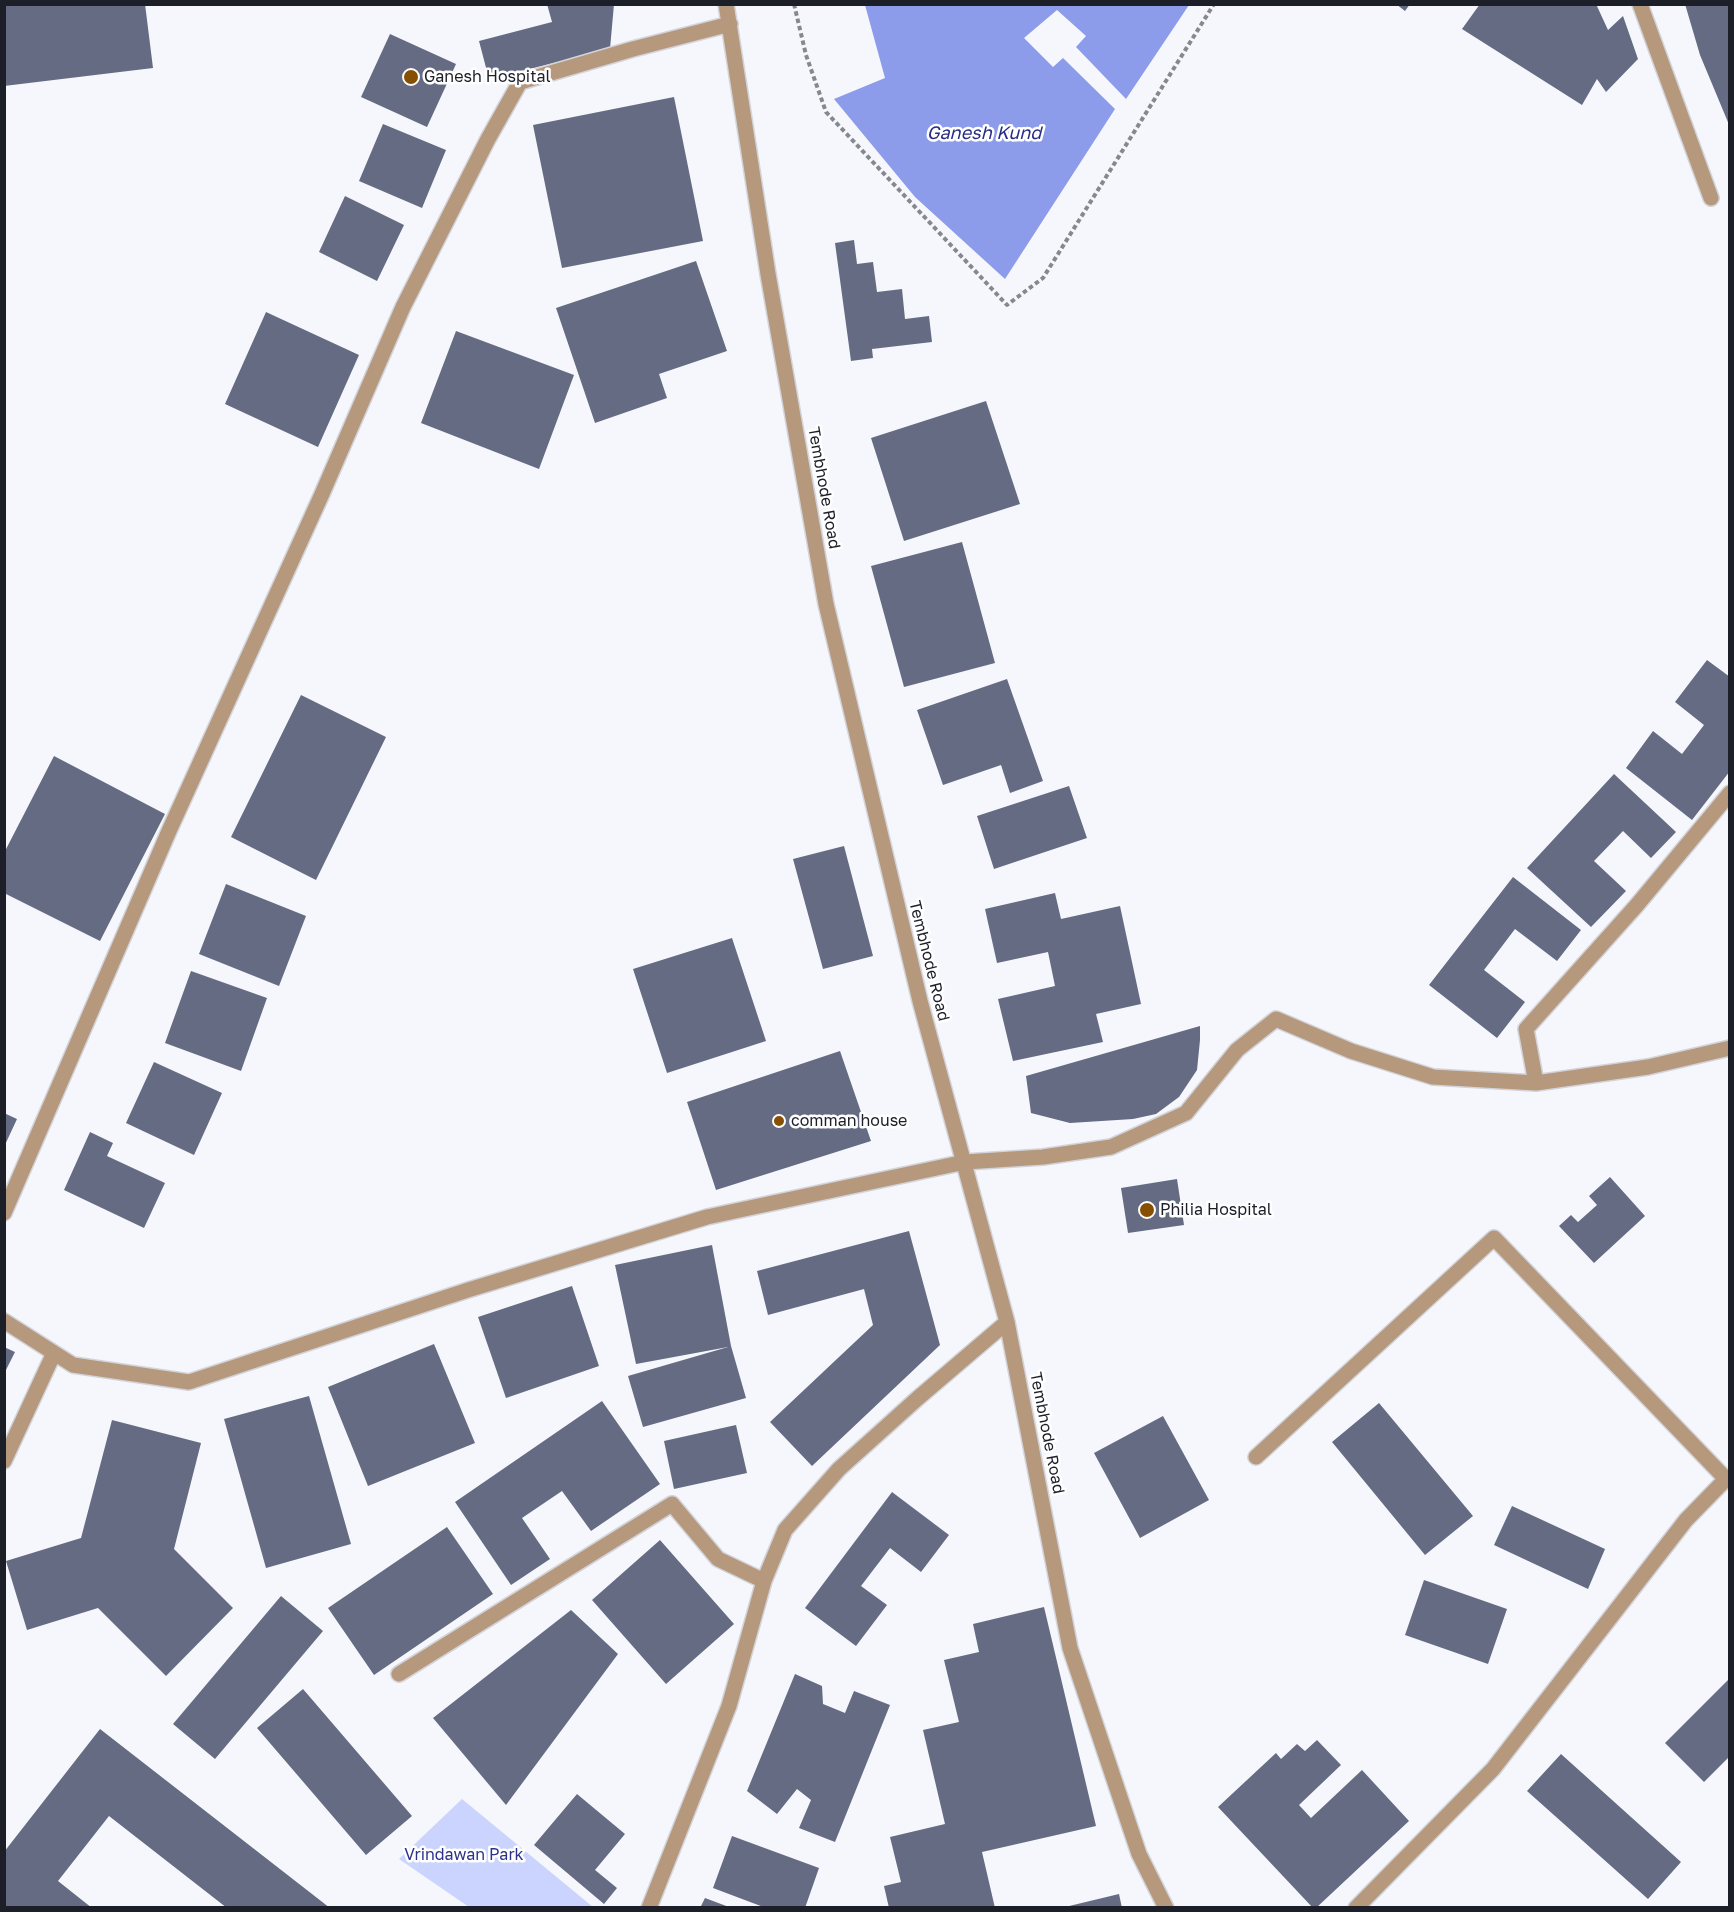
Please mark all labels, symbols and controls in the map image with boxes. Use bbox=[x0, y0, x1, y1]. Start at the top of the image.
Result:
place label: Ganesh Hospital bbox=[424, 67, 551, 87]
marker: Ganesh Hospital bbox=[402, 68, 420, 86]
water label: Ganesh Kund bbox=[927, 122, 1041, 144]
street label: Tembhode Road bbox=[804, 426, 844, 550]
street label: Tembhode Road bbox=[905, 899, 953, 1023]
place label: comman house bbox=[791, 1111, 907, 1131]
marker: comman house bbox=[772, 1114, 786, 1128]
place label: Philia Hospital bbox=[1160, 1200, 1272, 1220]
marker: Philia Hospital bbox=[1138, 1201, 1156, 1219]
street label: Tembhode Road bbox=[1026, 1371, 1068, 1495]
park label: Vrindawan Park bbox=[404, 1845, 524, 1865]

